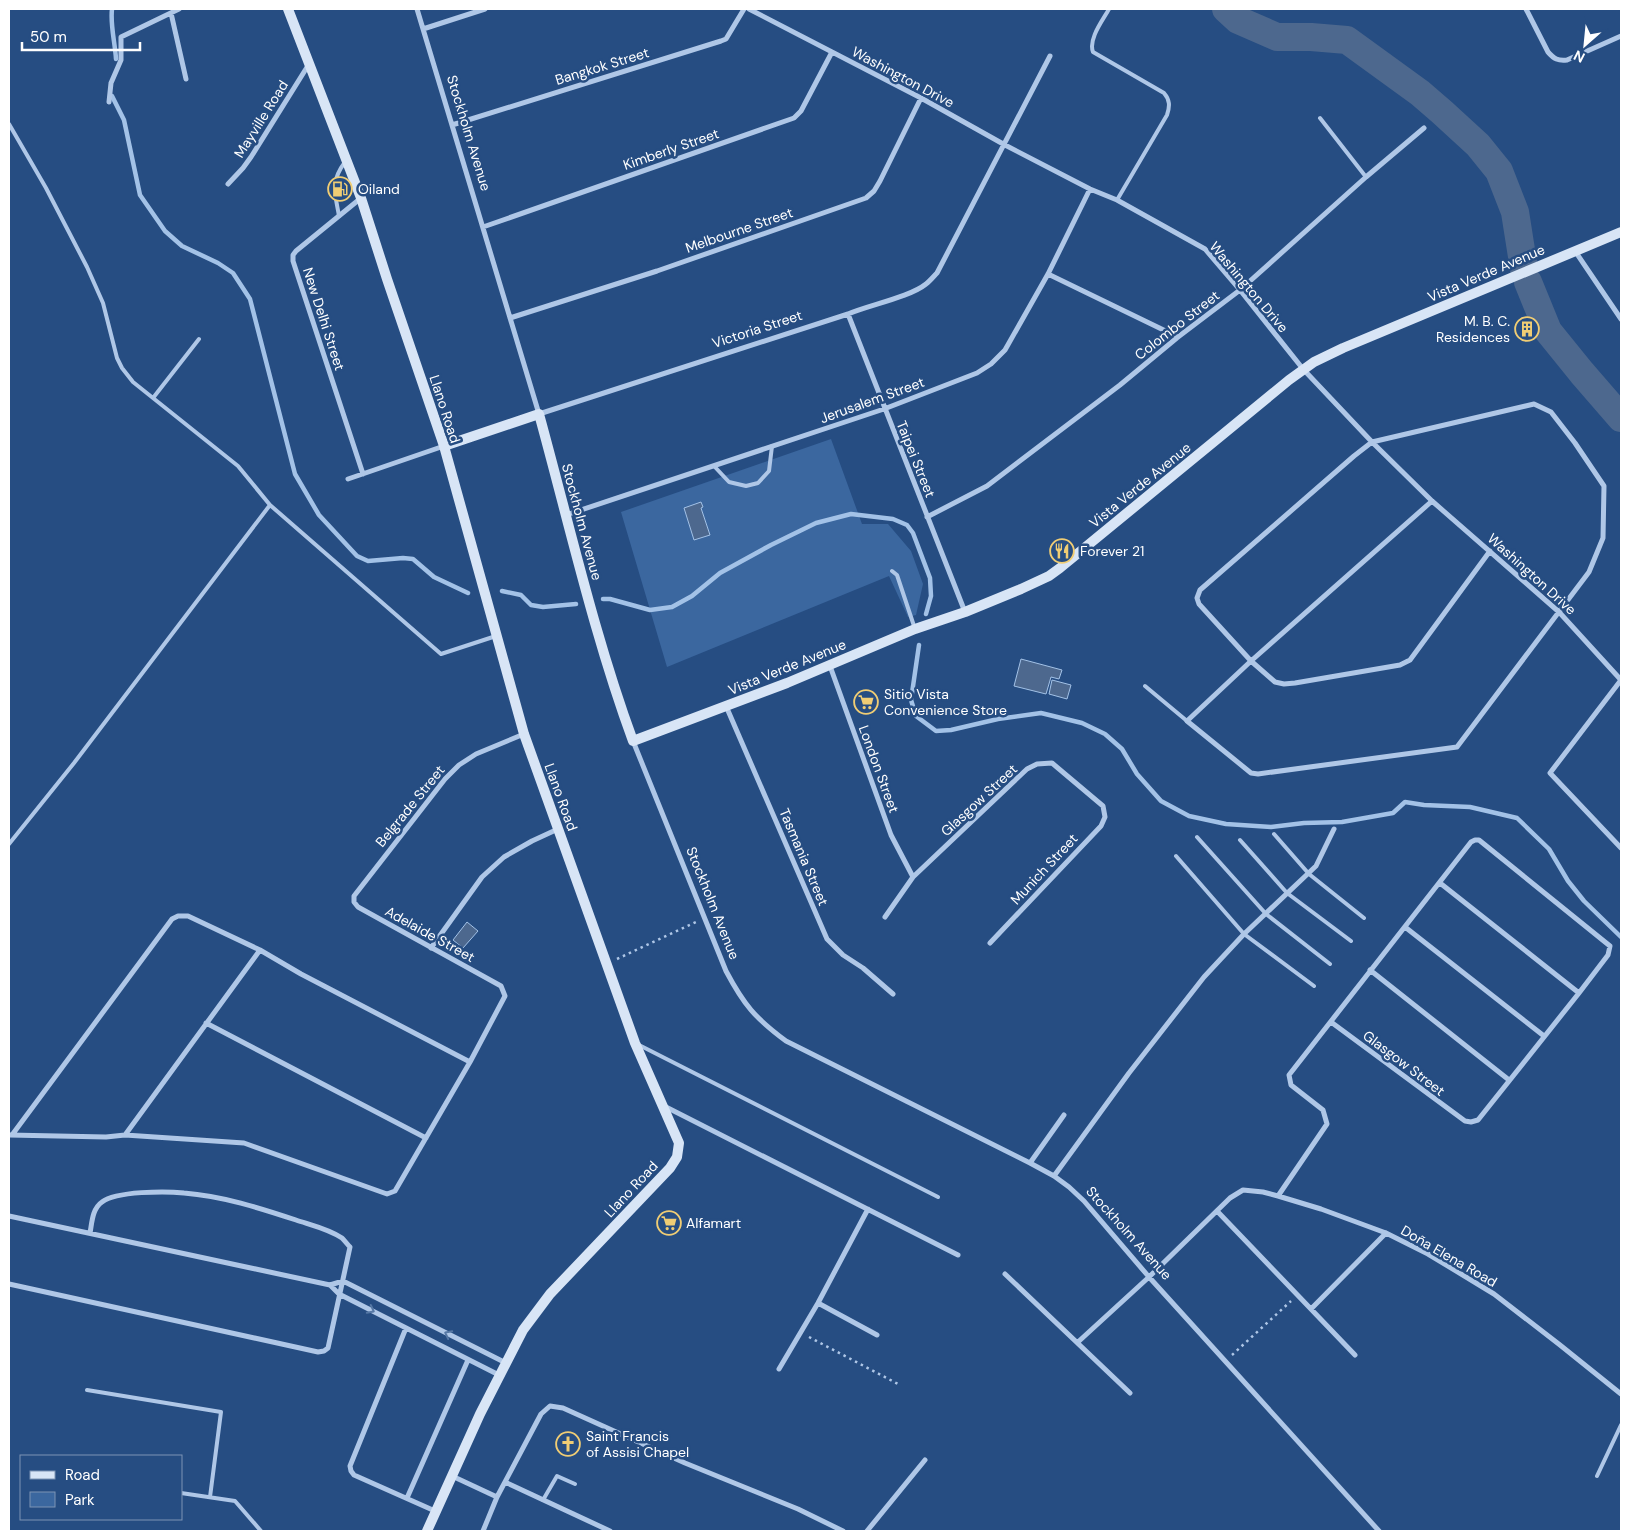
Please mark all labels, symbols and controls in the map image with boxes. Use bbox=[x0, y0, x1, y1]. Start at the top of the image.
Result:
scale bar bbox=[22, 20, 140, 52]
north arrow bbox=[1560, 20, 1610, 70]
text: 50 m bbox=[30, 27, 67, 47]
street label: Washington Drive bbox=[849, 42, 957, 112]
street label: Bangkok Street bbox=[553, 43, 651, 89]
text: N bbox=[1570, 46, 1588, 67]
street label: Stockholm Avenue bbox=[443, 73, 495, 193]
street label: Mayville Road bbox=[230, 77, 292, 161]
street label: Kimberly Street bbox=[621, 124, 721, 174]
fuel station icon: Oiland bbox=[327, 176, 353, 202]
place label: Oiland bbox=[358, 180, 400, 198]
street label: Melbourne Street bbox=[683, 203, 795, 257]
street label: Washington Drive bbox=[1206, 238, 1292, 336]
street label: Vista Verde Avenue bbox=[1425, 240, 1547, 306]
street label: New Delhi Street bbox=[299, 265, 349, 373]
street label: Colombo Street bbox=[1131, 286, 1223, 364]
street label: Victoria Street bbox=[710, 306, 804, 352]
place label: M. B. C. Residences bbox=[1436, 312, 1510, 346]
building icon: M. B. C. Residences bbox=[1514, 316, 1540, 342]
street label: Llano Road bbox=[426, 373, 464, 445]
street label: Jerusalem Street bbox=[817, 373, 927, 427]
street label: Taipei Street bbox=[892, 418, 940, 500]
street label: Vista Verde Avenue bbox=[1086, 438, 1195, 532]
street label: Stockholm Avenue bbox=[558, 462, 606, 582]
street label: Washington Drive bbox=[1484, 529, 1580, 619]
restaurant icon: Forever 21 bbox=[1049, 538, 1075, 564]
place label: Forever 21 bbox=[1080, 542, 1144, 560]
street label: Vista Verde Avenue bbox=[725, 635, 849, 699]
place label: Sitio Vista Convenience Store bbox=[884, 685, 1007, 719]
supermarket icon: Sitio Vista Convenience Store bbox=[853, 689, 879, 715]
street label: London Street bbox=[855, 723, 903, 815]
street label: Glasgow Street bbox=[937, 760, 1021, 840]
street label: Belgrade Street bbox=[371, 761, 449, 851]
street label: Llano Road bbox=[540, 761, 582, 833]
street label: Tasmania Street bbox=[775, 806, 833, 908]
street label: Munich Street bbox=[1007, 830, 1081, 908]
street label: Stockholm Avenue bbox=[682, 844, 744, 962]
street label: Adelaide Street bbox=[382, 902, 478, 966]
street label: Glasgow Street bbox=[1359, 1026, 1449, 1100]
street label: Llano Road bbox=[600, 1157, 662, 1221]
street label: Stockholm Avenue bbox=[1082, 1182, 1176, 1284]
supermarket icon: Alfamart bbox=[656, 1210, 682, 1236]
place label: Alfamart bbox=[686, 1214, 741, 1232]
street label: Doña Elena Road bbox=[1398, 1221, 1500, 1291]
one-way arrow bbox=[366, 1304, 375, 1314]
one-way arrow bbox=[444, 1330, 453, 1340]
place label: Saint Francis of Assisi Chapel bbox=[586, 1427, 689, 1461]
church icon: Saint Francis of Assisi Chapel bbox=[555, 1431, 581, 1457]
legend bbox=[20, 1455, 182, 1520]
text: Road bbox=[65, 1465, 100, 1485]
text: Park bbox=[65, 1490, 95, 1510]

